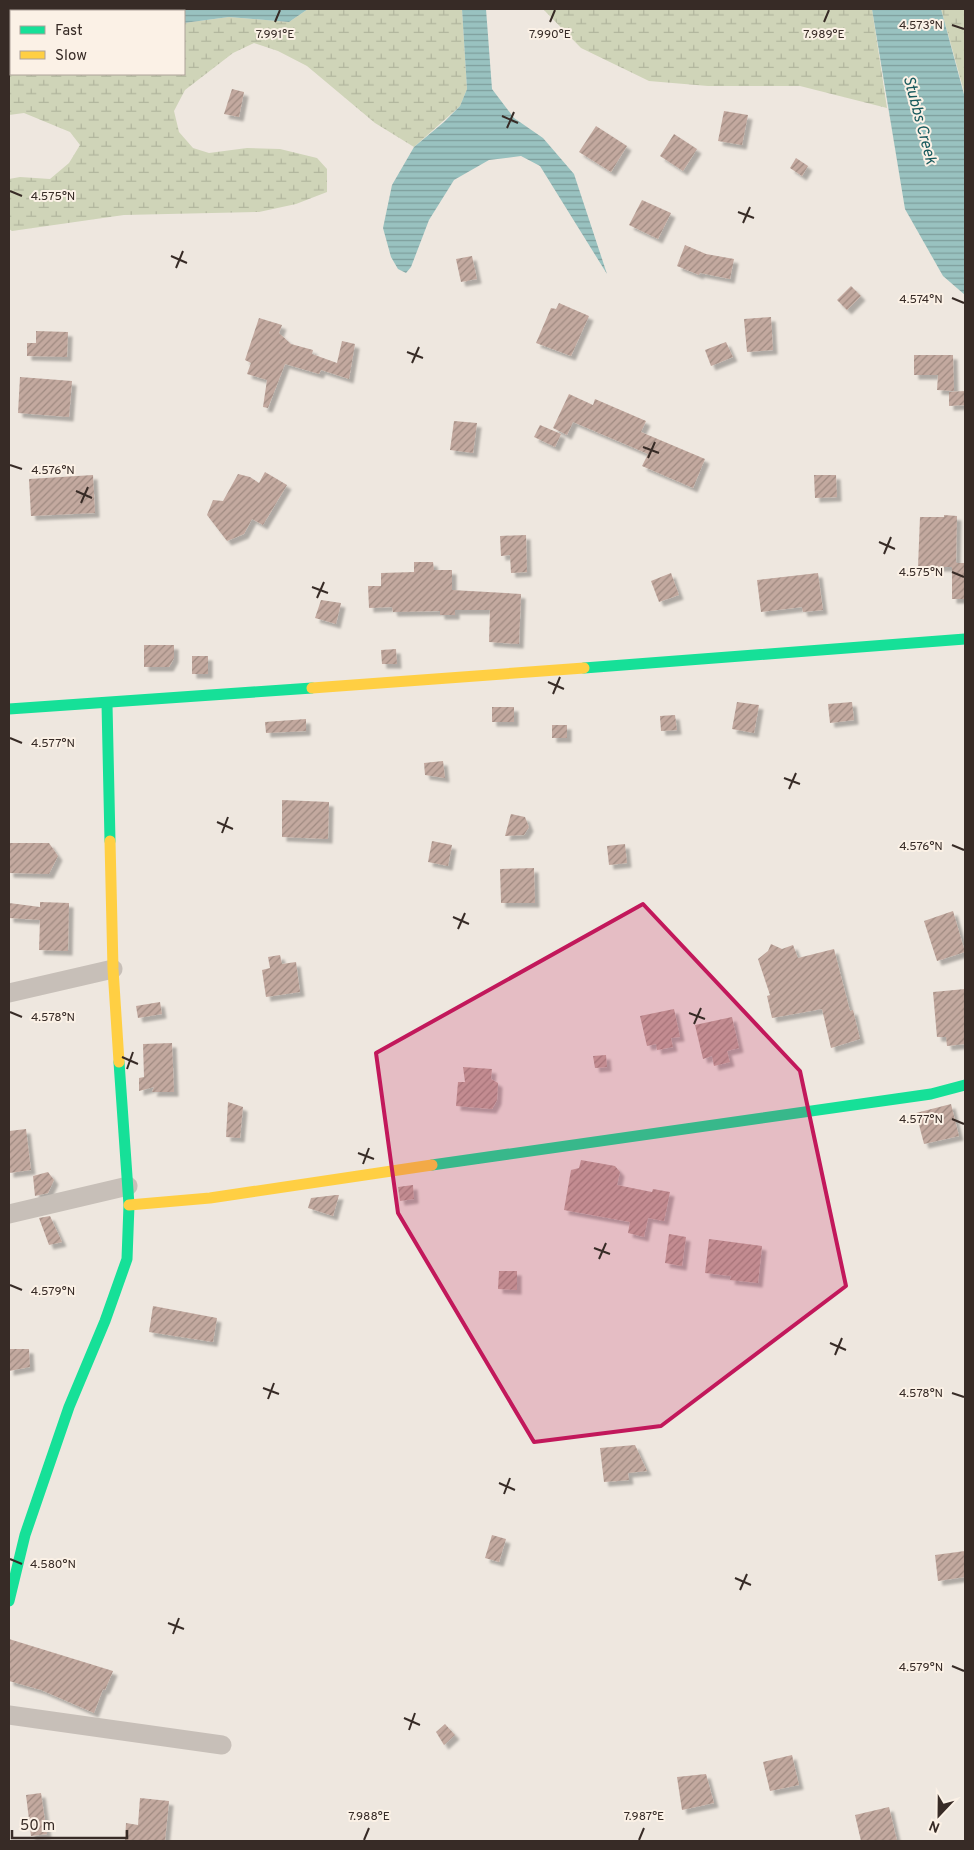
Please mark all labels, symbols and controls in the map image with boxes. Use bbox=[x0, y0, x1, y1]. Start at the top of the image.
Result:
legend bbox=[10, 10, 185, 75]
text: 4.573°N bbox=[899, 18, 943, 34]
text: Fast bbox=[55, 22, 83, 41]
text: 7.991°E bbox=[256, 27, 294, 43]
text: 7.990°E bbox=[529, 27, 571, 43]
text: 7.989°E bbox=[803, 27, 845, 43]
text: Slow bbox=[55, 47, 87, 66]
water label: Stubbs Creek bbox=[898, 74, 941, 167]
text: 4.575°N bbox=[31, 189, 75, 205]
text: 4.574°N bbox=[899, 292, 943, 308]
text: 4.576°N bbox=[31, 463, 75, 479]
text: 4.575°N bbox=[899, 565, 943, 581]
text: 4.577°N bbox=[31, 736, 75, 752]
text: 4.576°N bbox=[899, 839, 943, 855]
text: 4.578°N bbox=[31, 1010, 75, 1026]
text: 4.577°N bbox=[899, 1112, 943, 1128]
text: 4.579°N bbox=[31, 1284, 75, 1300]
text: 4.578°N bbox=[899, 1386, 943, 1402]
text: 4.580°N bbox=[30, 1557, 76, 1573]
text: 4.579°N bbox=[899, 1660, 943, 1676]
north arrow bbox=[914, 1790, 964, 1840]
scale bar bbox=[12, 1808, 128, 1840]
text: 7.988°E bbox=[348, 1809, 390, 1825]
text: 7.987°E bbox=[624, 1809, 664, 1825]
text: N bbox=[927, 1816, 943, 1835]
text: 50 m bbox=[20, 1817, 55, 1836]

